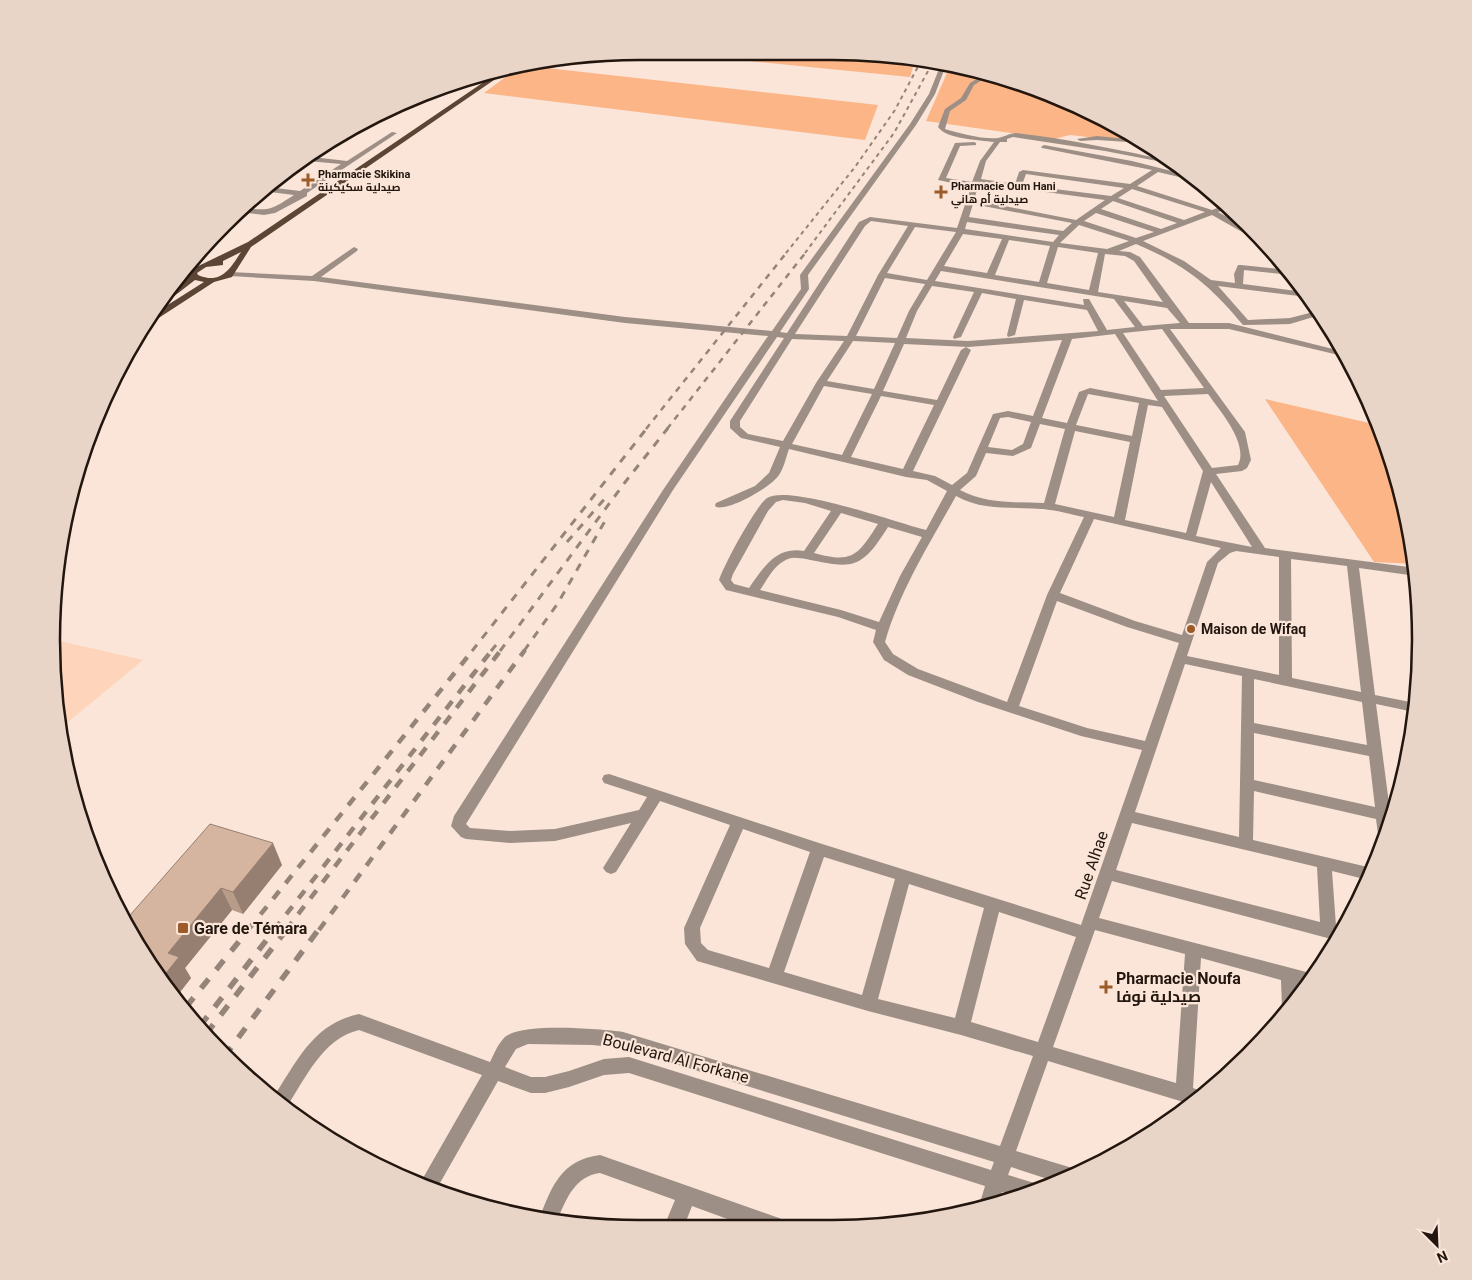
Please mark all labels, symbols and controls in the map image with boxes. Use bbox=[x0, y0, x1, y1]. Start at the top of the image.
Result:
place label: Pharmacie Skikina صيدلية سكيكينة bbox=[318, 168, 410, 194]
marker: Pharmacie Skikina صيدلية سكيكينة bbox=[302, 174, 314, 186]
place label: Pharmacie Oum Hani صيدلية أم هاني bbox=[951, 180, 1056, 209]
marker: Pharmacie Oum Hani صيدلية أم هاني bbox=[935, 186, 947, 198]
place label: Maison de Wifaq bbox=[1201, 621, 1306, 637]
marker: Maison de Wifaq bbox=[1185, 623, 1197, 635]
street label: Rue Alhae bbox=[1071, 828, 1112, 902]
place label: Gare de Témara bbox=[194, 919, 308, 938]
marker: Gare de Témara bbox=[176, 921, 190, 935]
place label: Pharmacie Noufa صيدلية نوفا bbox=[1116, 969, 1241, 1006]
marker: Pharmacie Noufa صيدلية نوفا bbox=[1100, 981, 1112, 993]
street label: Boulevard Al Forkane bbox=[601, 1030, 751, 1087]
north arrow bbox=[1412, 1220, 1462, 1270]
text: N bbox=[1435, 1248, 1450, 1266]

